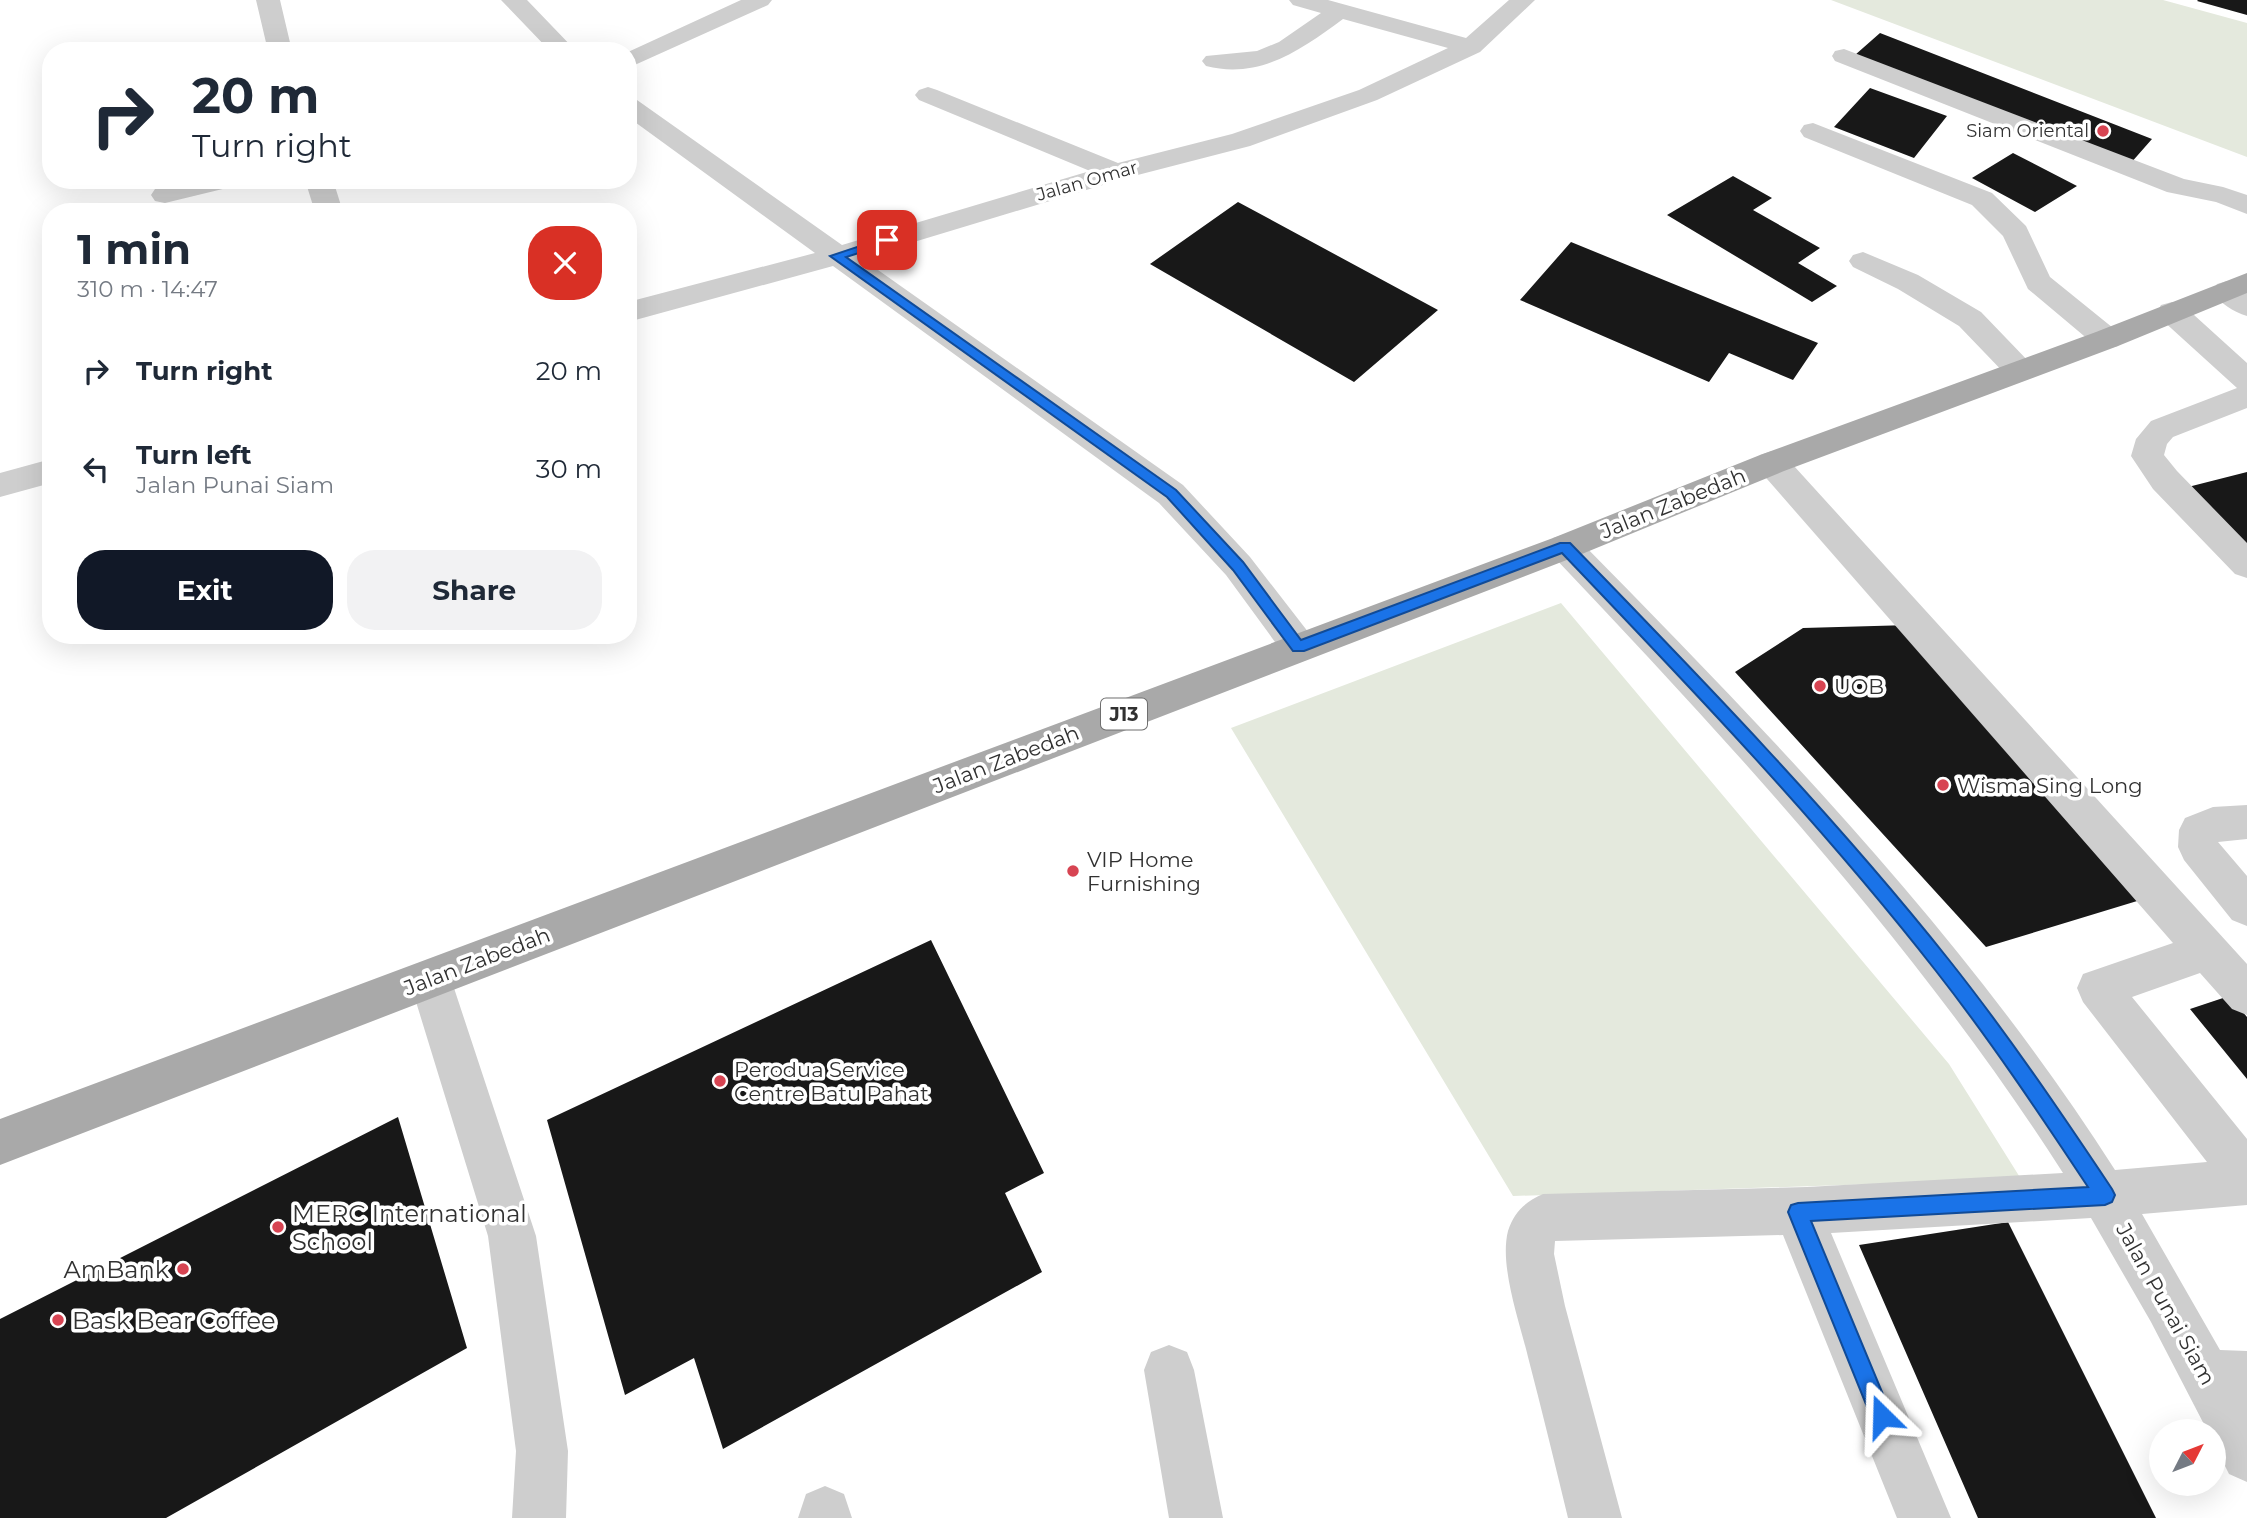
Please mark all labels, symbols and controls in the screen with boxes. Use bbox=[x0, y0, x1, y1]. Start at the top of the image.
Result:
text: 20 m bbox=[192, 66, 319, 125]
icon: right bbox=[77, 70, 168, 161]
place label: Siam Oriental bbox=[1966, 120, 2089, 142]
marker: Siam Oriental bbox=[2095, 123, 2111, 139]
text: Turn right bbox=[192, 126, 352, 165]
street label: Jalan Omar bbox=[1033, 156, 1140, 206]
pin bbox=[857, 210, 917, 270]
icon: arrive bbox=[868, 221, 906, 259]
text: 1 min bbox=[77, 223, 191, 275]
button: close bbox=[528, 226, 602, 300]
text: 310 m · 14:47 bbox=[77, 275, 218, 303]
icon: right bbox=[77, 352, 115, 390]
text: Turn right bbox=[136, 355, 272, 387]
text: 20 m bbox=[536, 355, 602, 387]
text: Turn left bbox=[136, 439, 252, 471]
icon: left bbox=[77, 450, 115, 488]
text: 30 m bbox=[536, 453, 602, 485]
street label: Jalan Zabedah bbox=[1596, 462, 1749, 544]
text: Jalan Punai Siam bbox=[136, 471, 334, 499]
button: Exit bbox=[77, 550, 333, 630]
button: Share bbox=[347, 550, 602, 630]
place label: UOB bbox=[1834, 674, 1884, 699]
marker: UOB bbox=[1812, 678, 1828, 694]
road number: J13 bbox=[1101, 698, 1147, 730]
street label: Jalan Zabedah bbox=[928, 720, 1083, 799]
place label: Wisma Sing Long bbox=[1957, 773, 2143, 798]
marker: Wisma Sing Long bbox=[1935, 777, 1951, 793]
place label: VIP Home Furnishing bbox=[1087, 847, 1201, 896]
marker: VIP Home Furnishing bbox=[1065, 863, 1081, 879]
street label: Jalan Zabedah bbox=[399, 922, 554, 1001]
place label: Perodua Service Centre Batu Pahat bbox=[734, 1057, 929, 1106]
marker: Perodua Service Centre Batu Pahat bbox=[712, 1073, 728, 1089]
place label: MERC International School bbox=[292, 1199, 527, 1256]
street label: Jalan Punai Siam bbox=[2111, 1218, 2221, 1389]
marker: MERC International School bbox=[270, 1219, 286, 1235]
place label: AmBank bbox=[63, 1255, 170, 1284]
marker: AmBank bbox=[175, 1261, 191, 1277]
place label: Bask Bear Coffee bbox=[72, 1306, 276, 1335]
marker: Bask Bear Coffee bbox=[50, 1312, 66, 1328]
position arrow bbox=[1845, 1379, 1919, 1453]
north arrow bbox=[2149, 1419, 2226, 1496]
map controls bbox=[2149, 1419, 2226, 1496]

